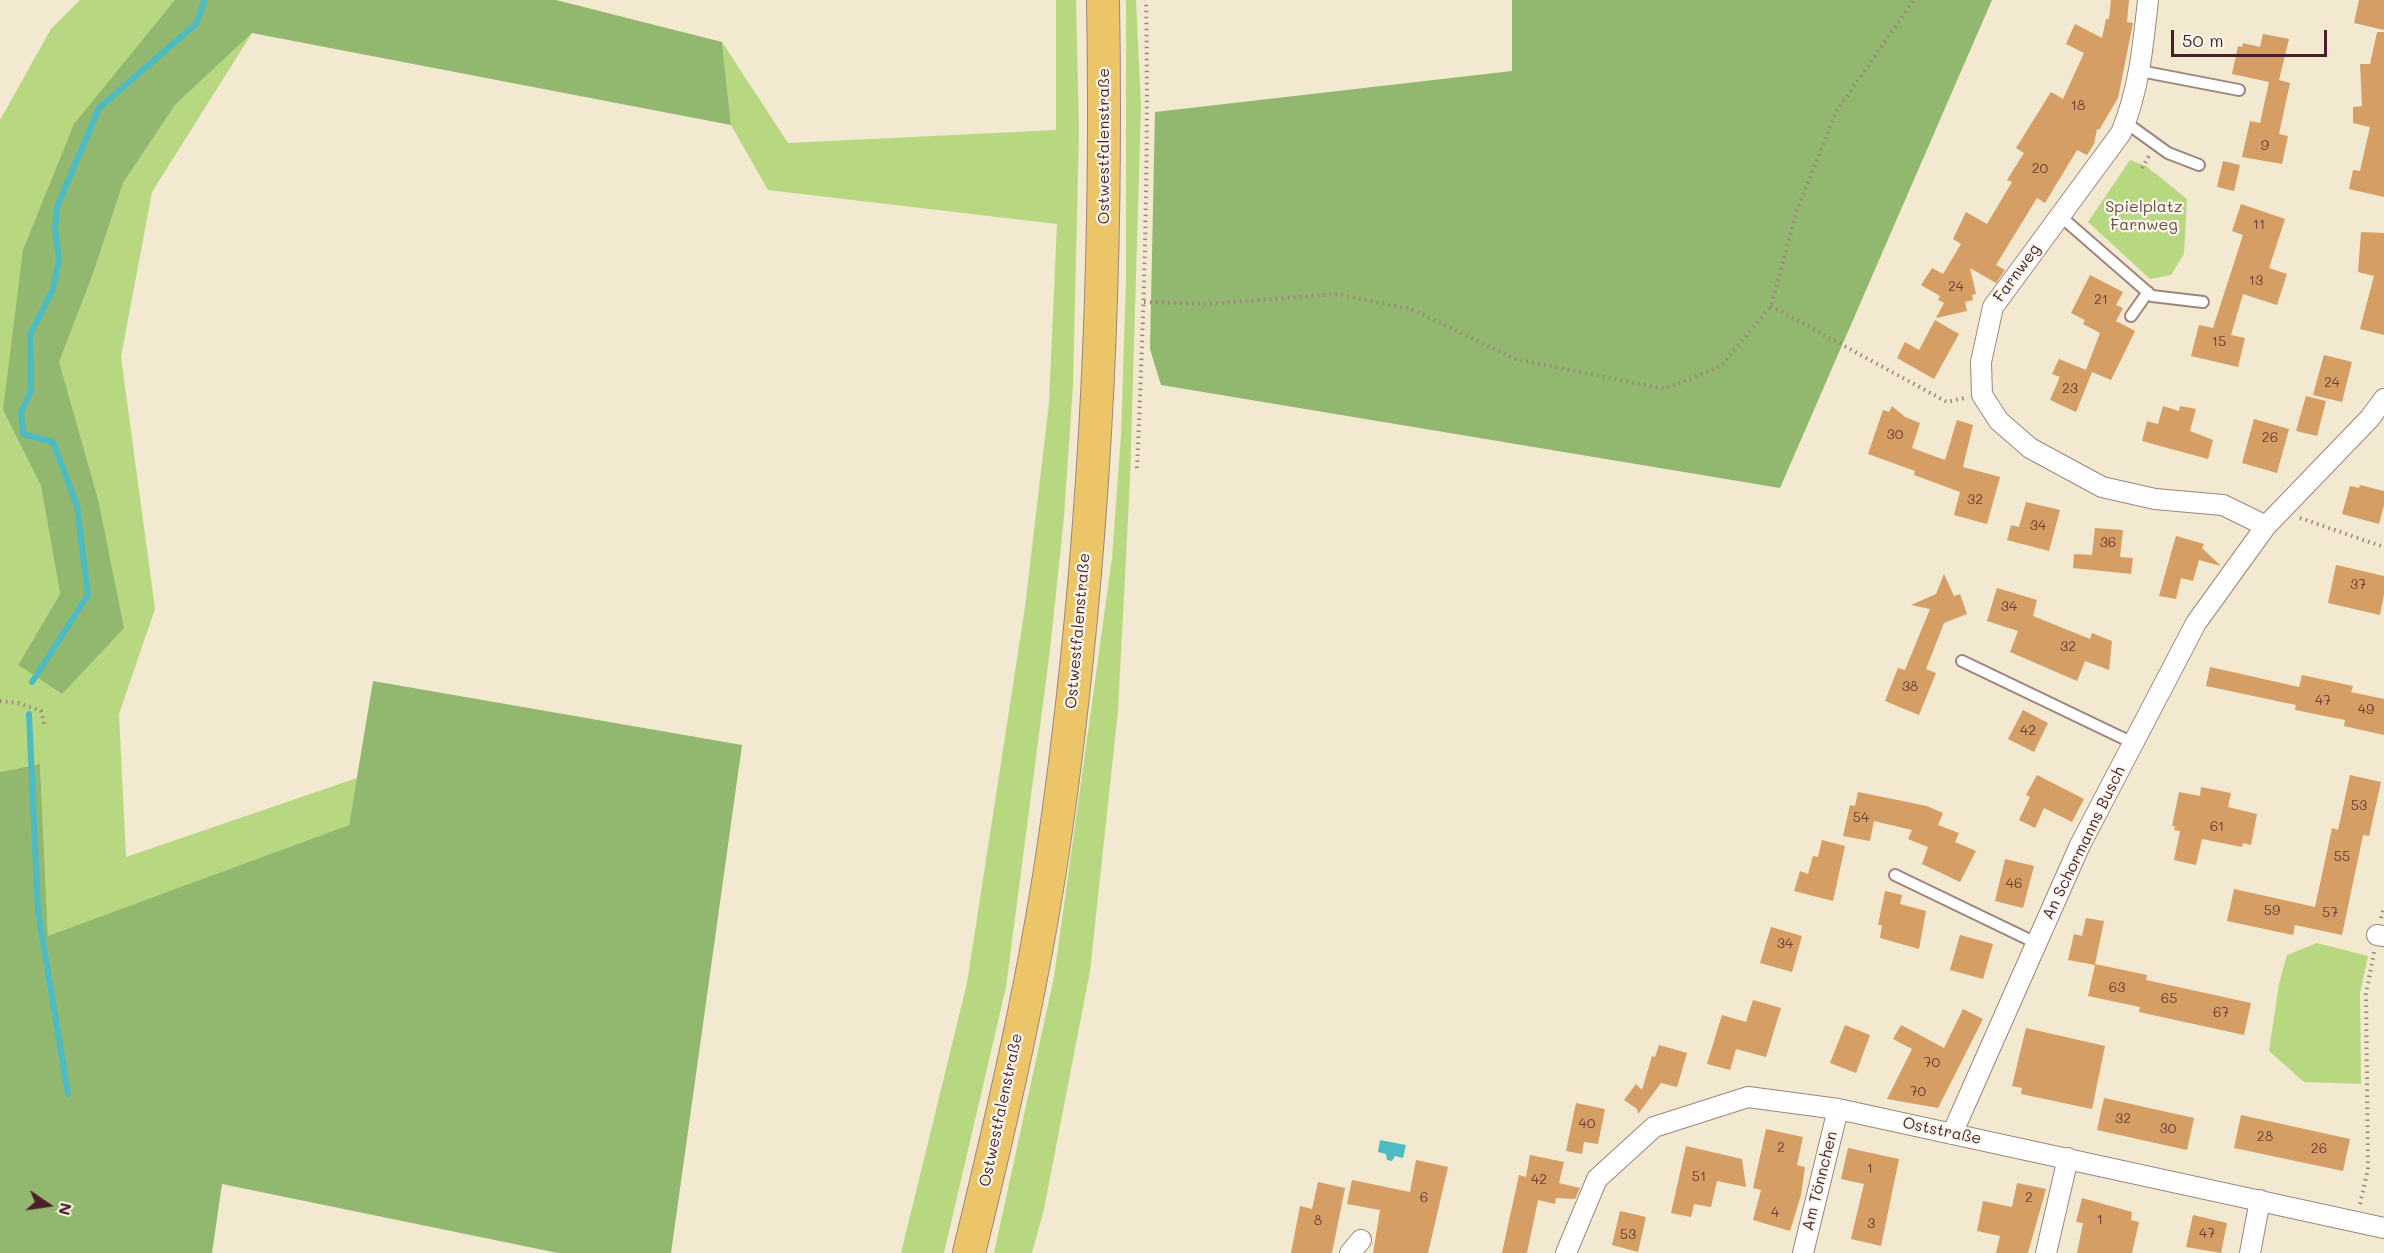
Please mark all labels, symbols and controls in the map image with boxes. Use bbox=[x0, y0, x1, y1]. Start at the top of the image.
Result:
scale bar bbox=[2174, 18, 2330, 56]
text: 50 m bbox=[2182, 28, 2224, 52]
street label: Ostwestfalenstraße bbox=[1094, 68, 1114, 224]
house number: 18 bbox=[2071, 98, 2085, 114]
house number: 9 bbox=[2261, 138, 2269, 154]
house number: 20 bbox=[2032, 161, 2048, 177]
park label: Spielplatz Farnweg bbox=[2105, 197, 2183, 235]
house number: 11 bbox=[2253, 217, 2265, 233]
street label: Farnweg bbox=[1989, 240, 2045, 306]
house number: 13 bbox=[2249, 273, 2263, 289]
house number: 24 bbox=[1948, 279, 1964, 295]
house number: 21 bbox=[2094, 292, 2108, 308]
house number: 15 bbox=[2212, 334, 2226, 350]
house number: 24 bbox=[2324, 375, 2340, 391]
house number: 23 bbox=[2062, 381, 2078, 397]
house number: 30 bbox=[1887, 427, 1903, 443]
house number: 26 bbox=[2262, 430, 2278, 446]
house number: 32 bbox=[1967, 492, 1983, 508]
house number: 34 bbox=[2030, 518, 2046, 534]
house number: 36 bbox=[2100, 535, 2116, 551]
street label: Ostwestfalenstraße bbox=[1062, 552, 1094, 710]
house number: 37 bbox=[2350, 577, 2366, 593]
house number: 34 bbox=[2001, 599, 2017, 615]
house number: 32 bbox=[2060, 639, 2076, 655]
house number: 38 bbox=[1902, 679, 1918, 695]
house number: 47 bbox=[2315, 693, 2331, 709]
house number: 49 bbox=[2358, 702, 2374, 718]
house number: 42 bbox=[2020, 723, 2036, 739]
street label: An Schormanns Busch bbox=[2038, 763, 2130, 923]
house number: 53 bbox=[2351, 798, 2367, 814]
house number: 54 bbox=[1853, 810, 1869, 826]
house number: 61 bbox=[2210, 819, 2224, 835]
house number: 55 bbox=[2334, 849, 2350, 865]
house number: 46 bbox=[2006, 876, 2022, 892]
house number: 59 bbox=[2264, 903, 2280, 919]
house number: 57 bbox=[2322, 905, 2338, 921]
house number: 34 bbox=[1777, 936, 1793, 952]
house number: 63 bbox=[2109, 980, 2125, 996]
house number: 65 bbox=[2161, 991, 2177, 1007]
house number: 67 bbox=[2213, 1005, 2229, 1021]
street label: Ostwestfalenstraße bbox=[975, 1031, 1027, 1189]
house number: 70 bbox=[1924, 1055, 1940, 1071]
house number: 70 bbox=[1910, 1084, 1926, 1100]
house number: 32 bbox=[2115, 1111, 2131, 1127]
street label: Oststraße bbox=[1901, 1113, 1983, 1149]
house number: 40 bbox=[1579, 1116, 1595, 1132]
house number: 30 bbox=[2160, 1121, 2176, 1137]
street label: Am Tönnchen bbox=[1798, 1129, 1842, 1233]
house number: 28 bbox=[2257, 1129, 2273, 1145]
house number: 2 bbox=[1777, 1140, 1785, 1156]
house number: 26 bbox=[2311, 1141, 2327, 1157]
house number: 1 bbox=[1867, 1161, 1873, 1177]
house number: 51 bbox=[1692, 1169, 1706, 1185]
house number: 42 bbox=[1531, 1172, 1547, 1188]
north arrow bbox=[18, 1175, 78, 1235]
house number: 6 bbox=[1420, 1190, 1428, 1206]
house number: 2 bbox=[2025, 1190, 2033, 1206]
text: N bbox=[54, 1201, 78, 1217]
house number: 4 bbox=[1771, 1205, 1779, 1221]
house number: 1 bbox=[2097, 1212, 2103, 1228]
house number: 8 bbox=[1314, 1213, 1322, 1229]
house number: 3 bbox=[1867, 1216, 1875, 1232]
house number: 47 bbox=[2199, 1226, 2215, 1242]
house number: 53 bbox=[1620, 1227, 1636, 1243]

